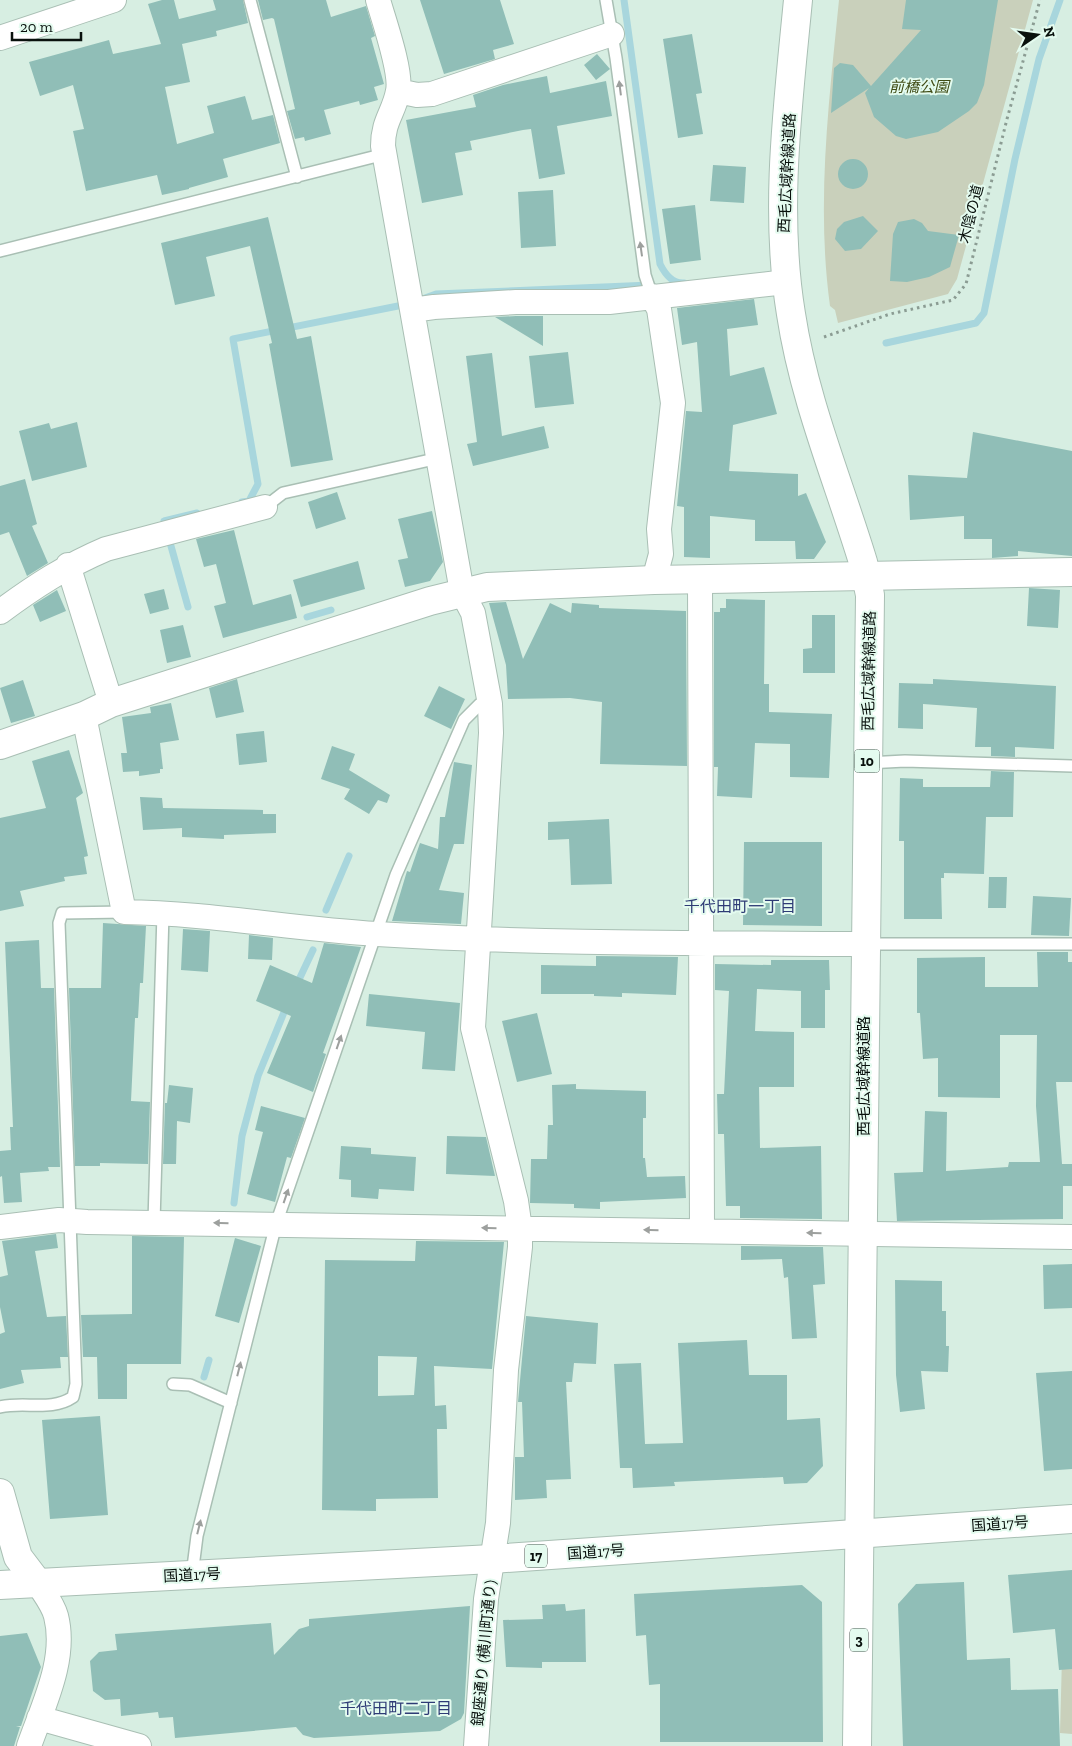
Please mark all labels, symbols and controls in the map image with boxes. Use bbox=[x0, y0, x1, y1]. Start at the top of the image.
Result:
scale bar bbox=[12, 10, 81, 42]
north arrow bbox=[1012, 10, 1062, 60]
text: 20 m bbox=[20, 18, 53, 36]
text: N bbox=[1040, 25, 1059, 40]
park label: 前橋公園 bbox=[889, 78, 951, 96]
one-way arrow bbox=[616, 80, 624, 96]
street label: 西毛広域幹線道路 bbox=[775, 113, 799, 233]
street label: 木陰の道 bbox=[955, 183, 987, 245]
one-way arrow bbox=[637, 241, 645, 257]
street label: 西毛広域幹線道路 bbox=[859, 611, 879, 731]
road number: 10 bbox=[854, 749, 880, 772]
district label: 千代田町一丁目 bbox=[684, 897, 796, 916]
street label: 西毛広域幹線道路 bbox=[855, 1016, 873, 1136]
one-way arrow bbox=[335, 1034, 343, 1049]
one-way arrow bbox=[283, 1188, 290, 1203]
one-way arrow bbox=[213, 1219, 229, 1227]
one-way arrow bbox=[481, 1224, 497, 1232]
one-way arrow bbox=[643, 1226, 659, 1234]
one-way arrow bbox=[806, 1229, 822, 1237]
one-way arrow bbox=[236, 1362, 244, 1377]
street label: 国道17号 bbox=[971, 1513, 1029, 1535]
one-way arrow bbox=[196, 1519, 204, 1534]
street label: 国道17号 bbox=[567, 1541, 625, 1563]
road number: 17 bbox=[525, 1544, 547, 1568]
street label: 国道17号 bbox=[163, 1565, 221, 1585]
street label: 銀座通り (横川町通り) bbox=[469, 1579, 499, 1727]
road number: 3 bbox=[850, 1628, 868, 1652]
district label: 千代田町二丁目 bbox=[340, 1699, 452, 1718]

